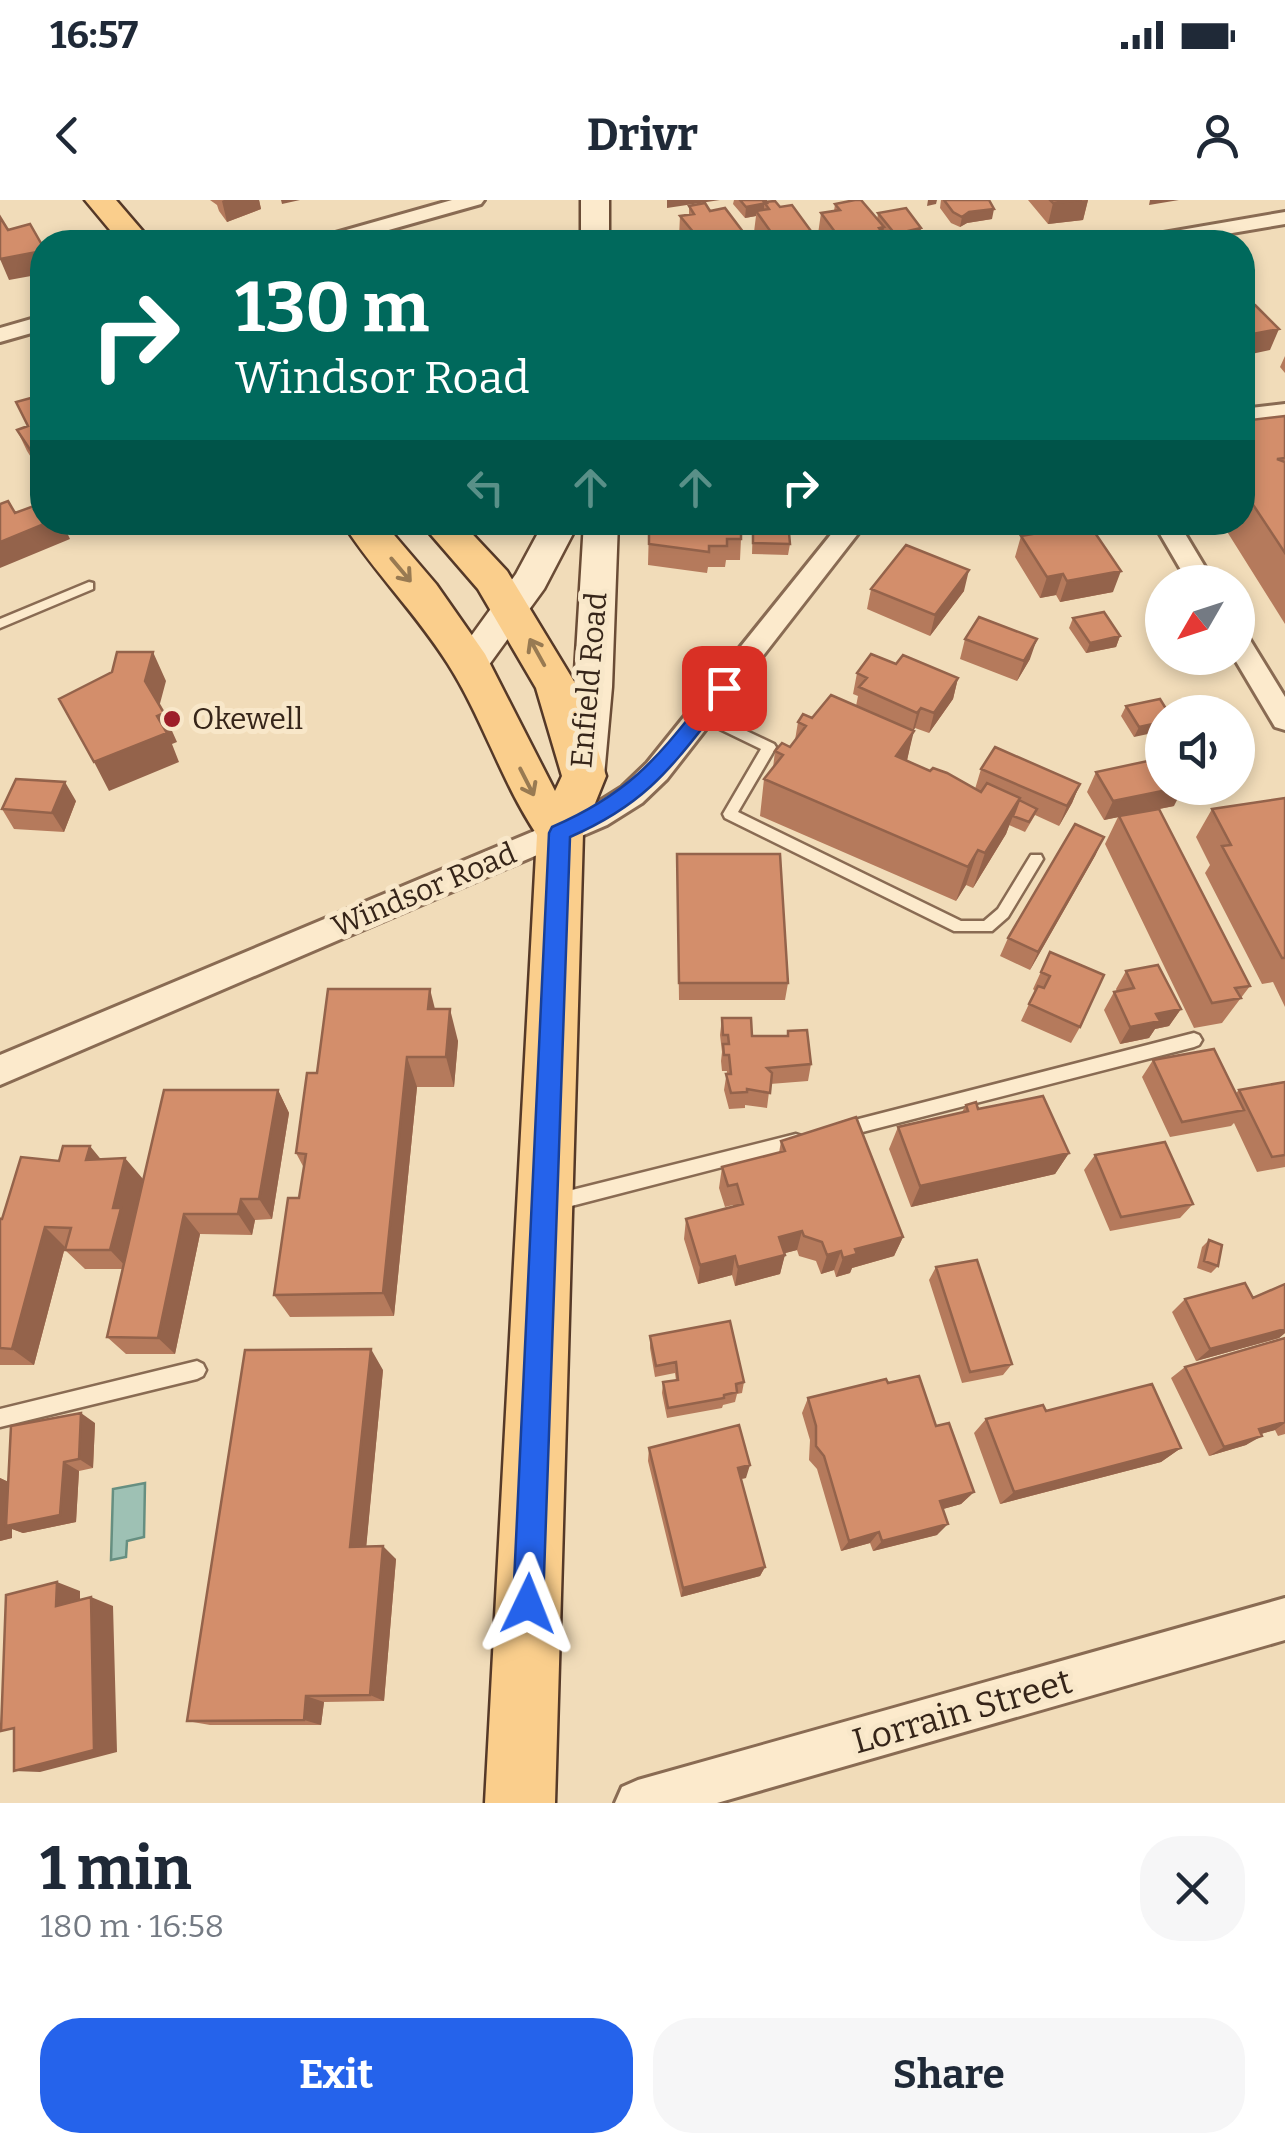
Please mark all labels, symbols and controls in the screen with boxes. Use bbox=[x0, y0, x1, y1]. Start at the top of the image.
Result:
text: 16:57 bbox=[50, 12, 138, 58]
icon: back bbox=[40, 108, 95, 163]
text: Drivr bbox=[587, 108, 698, 162]
icon: person bbox=[1190, 108, 1245, 163]
text: 130 m bbox=[235, 266, 429, 350]
icon: right bbox=[70, 270, 200, 400]
text: Windsor Road bbox=[235, 351, 530, 405]
icon: left bbox=[458, 460, 513, 515]
icon: ahead bbox=[563, 460, 618, 515]
icon: ahead bbox=[668, 460, 723, 515]
icon: right bbox=[773, 460, 828, 515]
one-way arrow bbox=[390, 557, 412, 583]
north arrow bbox=[1145, 565, 1255, 675]
map controls bbox=[1145, 565, 1255, 805]
street label: Enfield Road bbox=[563, 590, 615, 769]
one-way arrow bbox=[527, 638, 547, 667]
pin bbox=[682, 646, 767, 731]
icon: arrive bbox=[697, 661, 752, 716]
button: sound bbox=[1145, 695, 1255, 805]
place label: Okewell bbox=[192, 701, 303, 737]
marker: Okewell bbox=[161, 708, 183, 730]
one-way arrow bbox=[518, 766, 537, 796]
street label: Windsor Road bbox=[327, 835, 522, 945]
position arrow bbox=[476, 1552, 580, 1656]
street label: Lorrain Street bbox=[848, 1660, 1077, 1762]
text: 1 min bbox=[40, 1833, 192, 1905]
button: close bbox=[1140, 1836, 1245, 1941]
text: 180 m · 16:58 bbox=[40, 1907, 224, 1945]
button: Exit bbox=[40, 2018, 633, 2133]
button: Share bbox=[653, 2018, 1245, 2133]

